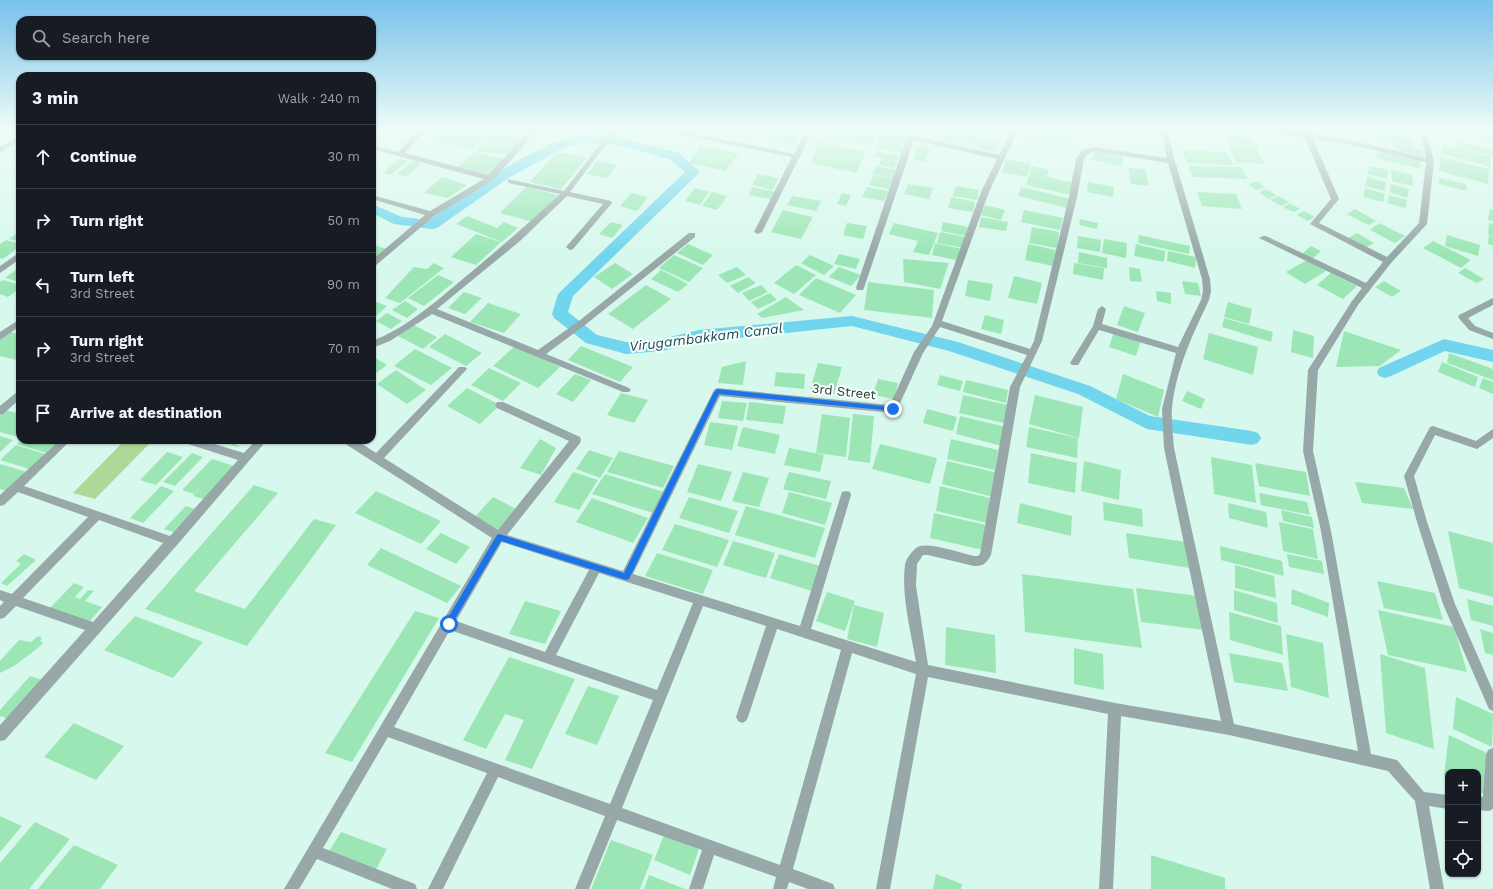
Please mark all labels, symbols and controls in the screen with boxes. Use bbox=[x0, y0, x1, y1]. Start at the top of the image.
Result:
search box bbox=[16, 16, 376, 60]
icon: search bbox=[30, 27, 52, 49]
text: Search here bbox=[62, 29, 150, 47]
text: 3 min bbox=[32, 88, 78, 108]
text: Walk · 240 m bbox=[278, 91, 360, 106]
icon: ahead bbox=[32, 146, 54, 168]
text: Continue bbox=[70, 148, 137, 166]
text: 30 m bbox=[328, 149, 360, 164]
icon: right bbox=[32, 210, 54, 232]
text: Turn right bbox=[70, 212, 143, 230]
text: 50 m bbox=[328, 213, 360, 228]
text: Turn left bbox=[70, 268, 134, 286]
icon: left bbox=[32, 274, 54, 296]
text: 90 m bbox=[327, 277, 360, 292]
text: 3rd Street bbox=[70, 286, 134, 301]
water label: Virugambakkam Canal bbox=[628, 320, 784, 354]
text: Turn right bbox=[70, 332, 143, 350]
icon: right bbox=[32, 338, 54, 360]
text: 70 m bbox=[328, 341, 360, 356]
text: 3rd Street bbox=[70, 350, 134, 365]
street label: 3rd Street bbox=[811, 381, 877, 402]
route end bbox=[884, 400, 902, 418]
icon: arrive bbox=[32, 402, 54, 424]
text: Arrive at destination bbox=[70, 404, 222, 422]
route start bbox=[440, 615, 458, 633]
map controls bbox=[1445, 769, 1481, 877]
button: + bbox=[1445, 769, 1481, 805]
button: − bbox=[1445, 805, 1481, 841]
button: locate bbox=[1445, 841, 1481, 877]

